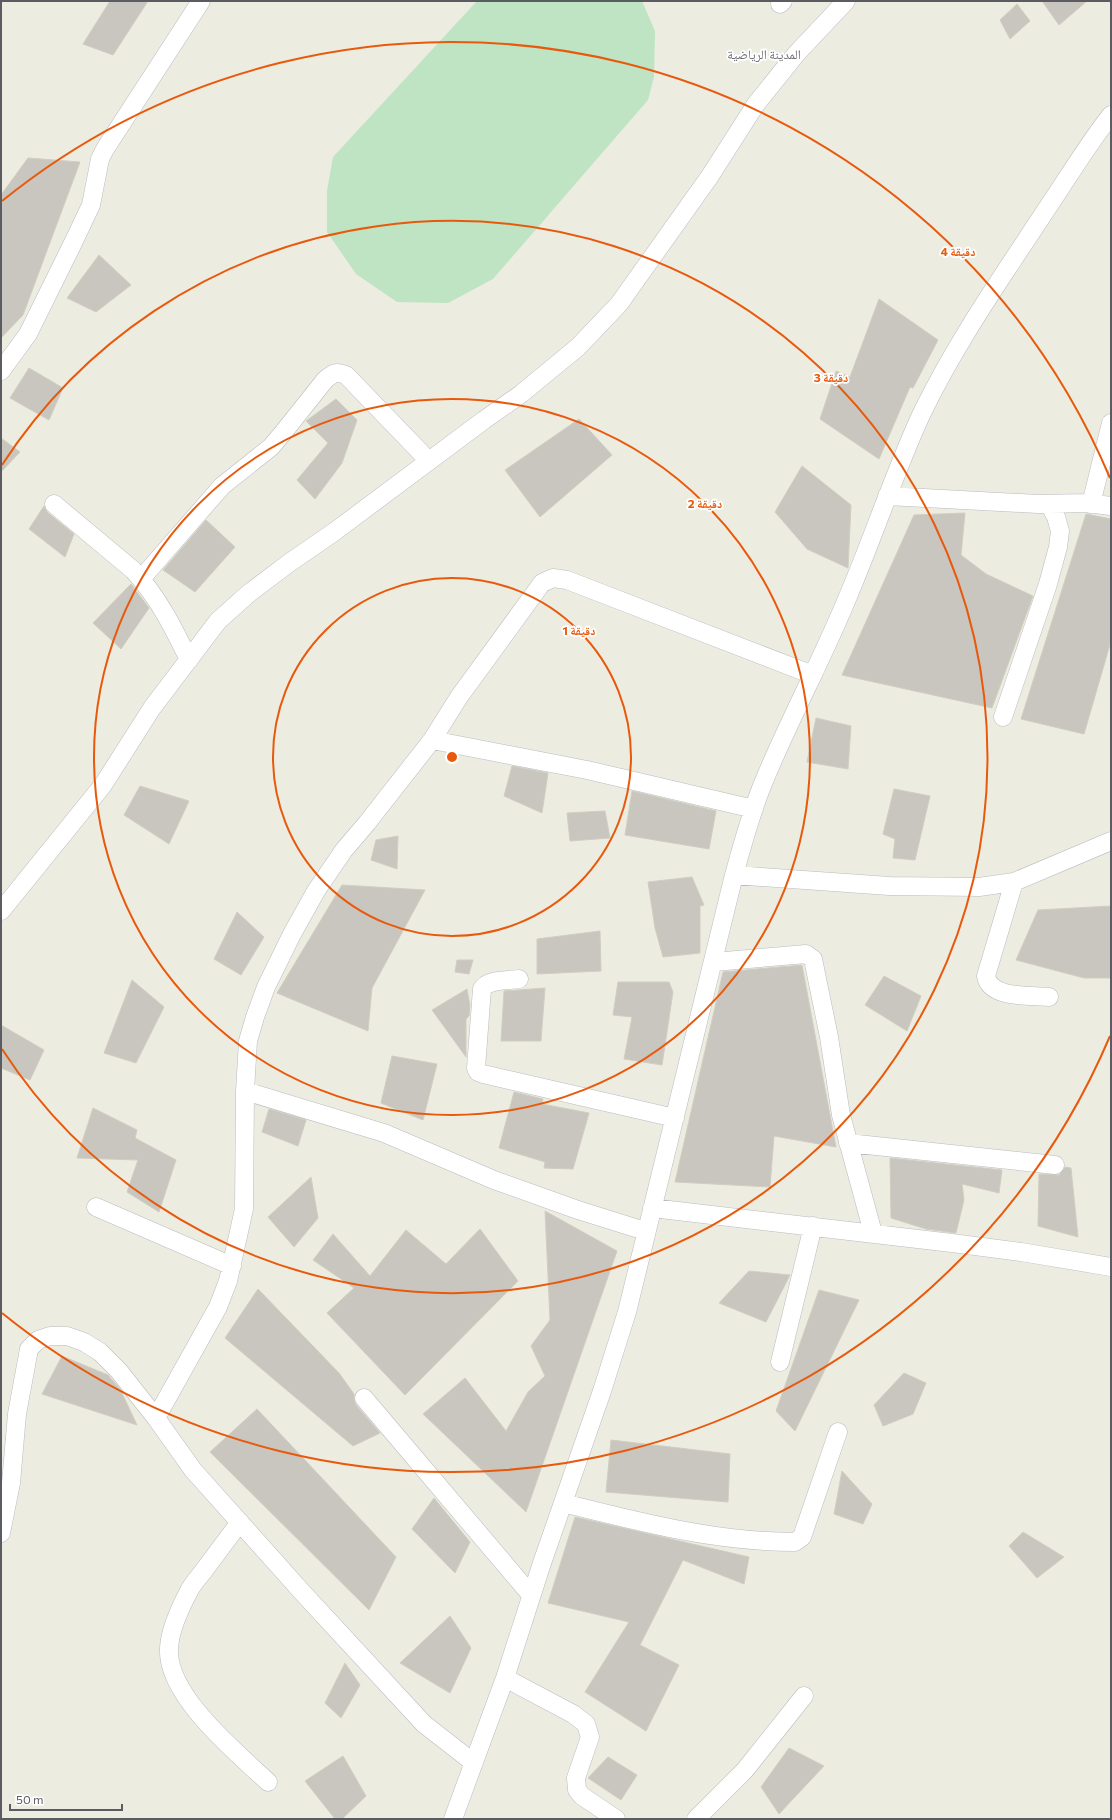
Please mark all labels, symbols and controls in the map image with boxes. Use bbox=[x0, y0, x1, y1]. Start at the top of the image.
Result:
district label: المدينة الرياضية bbox=[727, 46, 801, 63]
text: 4 دقيقة bbox=[941, 244, 975, 259]
text: 3 دقيقة bbox=[814, 370, 848, 385]
text: 2 دقيقة bbox=[688, 496, 722, 511]
text: 1 دقيقة bbox=[563, 623, 595, 638]
centre of rings bbox=[445, 750, 459, 764]
scale bar bbox=[10, 1786, 122, 1812]
text: 50 m bbox=[16, 1792, 44, 1806]

